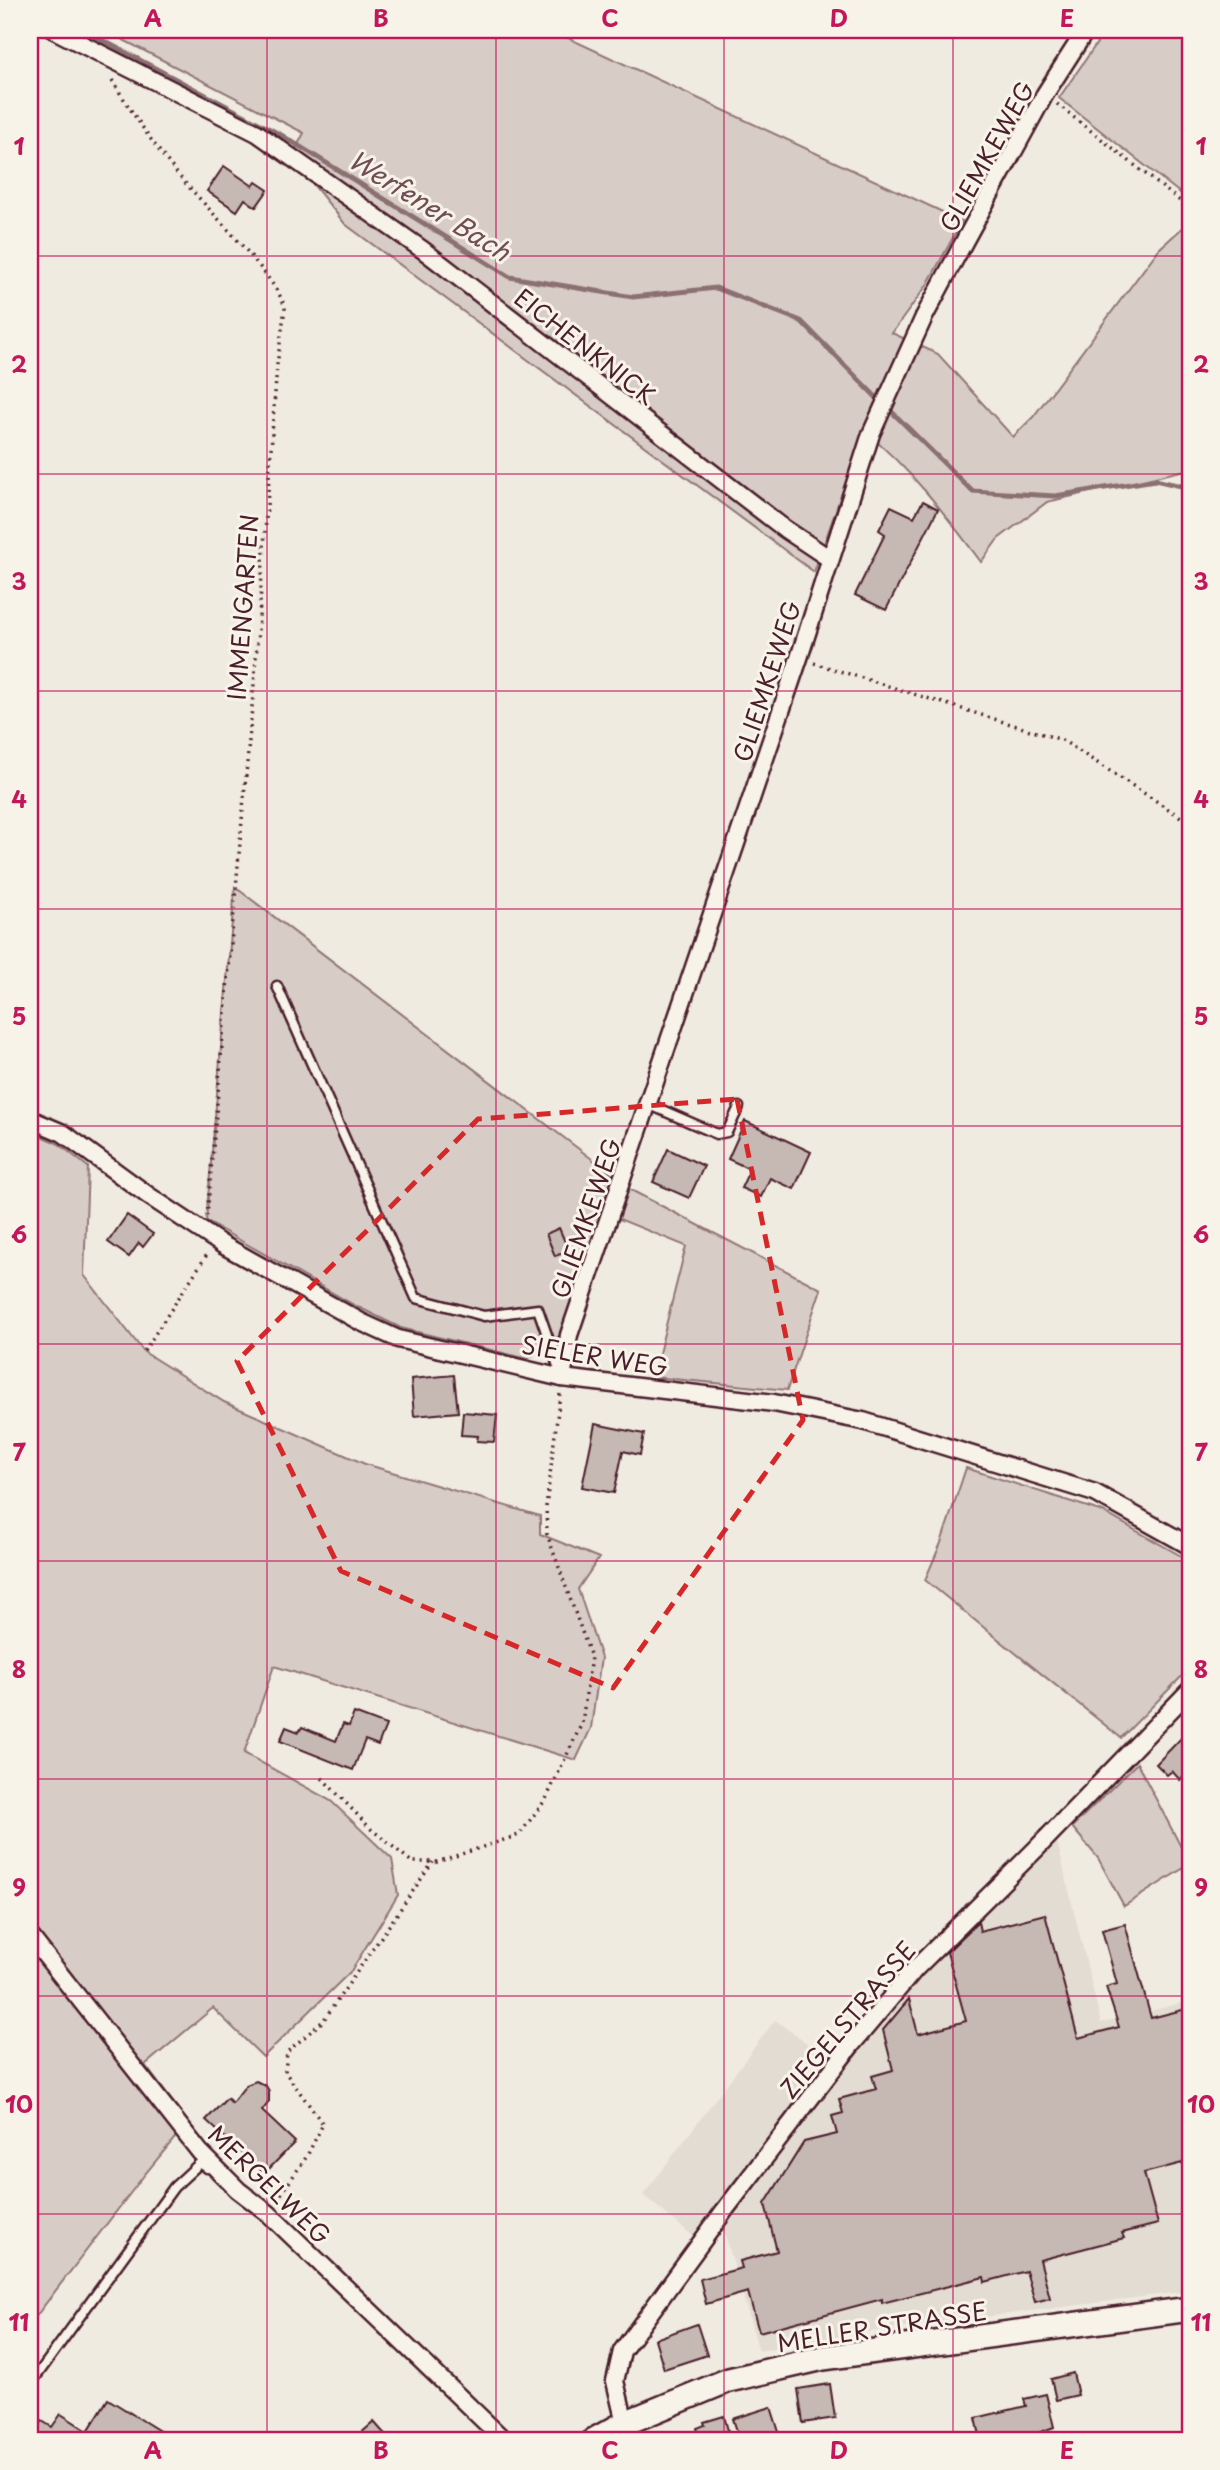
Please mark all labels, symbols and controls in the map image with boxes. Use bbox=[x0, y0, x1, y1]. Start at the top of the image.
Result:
text: A bbox=[144, 0, 162, 35]
text: B bbox=[373, 0, 389, 35]
text: C bbox=[601, 0, 619, 35]
text: D bbox=[830, 0, 848, 35]
text: E bbox=[1060, 0, 1074, 35]
street label: GLIEMKEWEG bbox=[930, 74, 1042, 238]
text: 1 bbox=[14, 128, 25, 163]
text: 1 bbox=[1196, 128, 1207, 163]
water label: Werfener Bach bbox=[342, 140, 519, 271]
street label: EICHENKNICK bbox=[507, 279, 665, 413]
text: 2 bbox=[11, 346, 27, 381]
text: 2 bbox=[1193, 346, 1209, 381]
street label: IMMENGARTEN bbox=[218, 513, 266, 701]
text: 3 bbox=[11, 563, 27, 598]
text: 3 bbox=[1193, 563, 1209, 598]
street label: GLIEMKEWEG bbox=[723, 596, 809, 766]
text: 4 bbox=[11, 781, 27, 816]
text: 4 bbox=[1193, 781, 1209, 816]
text: 5 bbox=[12, 998, 26, 1033]
text: 5 bbox=[1194, 998, 1208, 1033]
street label: GLIEMKEWEG bbox=[541, 1133, 629, 1303]
text: 6 bbox=[11, 1216, 27, 1251]
text: 6 bbox=[1193, 1216, 1209, 1251]
street label: SIELER WEG bbox=[519, 1326, 671, 1384]
text: 7 bbox=[12, 1434, 26, 1469]
text: 7 bbox=[1194, 1434, 1208, 1469]
text: 8 bbox=[12, 1651, 26, 1686]
text: 8 bbox=[1194, 1651, 1208, 1686]
text: 9 bbox=[12, 1869, 26, 1904]
text: 9 bbox=[1194, 1869, 1208, 1904]
street label: ZIEGELSTRASSE bbox=[770, 1933, 924, 2105]
text: 10 bbox=[5, 2086, 33, 2121]
text: 10 bbox=[1187, 2086, 1215, 2121]
street label: MERGELWEG bbox=[201, 2116, 339, 2252]
street label: MELLER STRASSE bbox=[774, 2292, 990, 2360]
text: 11 bbox=[9, 2304, 30, 2339]
text: 11 bbox=[1191, 2304, 1212, 2339]
text: A bbox=[144, 2432, 162, 2467]
text: B bbox=[373, 2432, 389, 2467]
text: C bbox=[601, 2432, 619, 2467]
text: D bbox=[830, 2432, 848, 2467]
text: E bbox=[1060, 2432, 1074, 2467]

